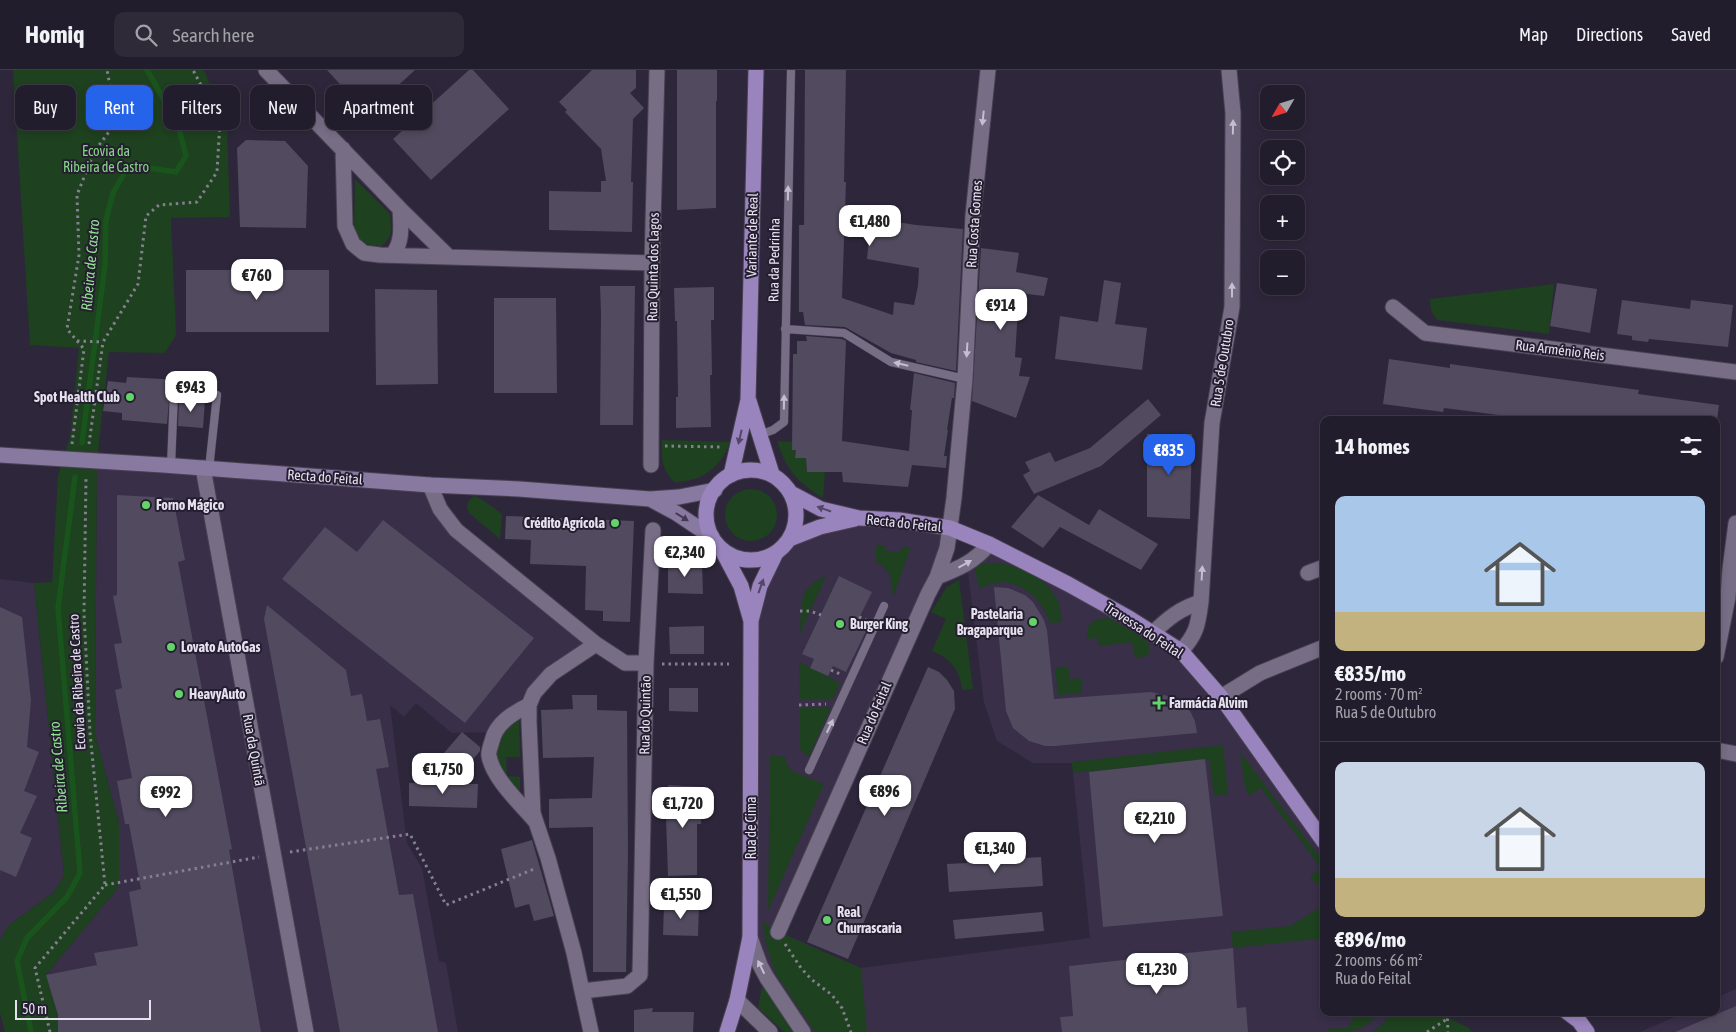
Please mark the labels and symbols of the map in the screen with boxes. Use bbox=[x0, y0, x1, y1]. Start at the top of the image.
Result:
north arrow bbox=[1260, 85, 1305, 130]
one-way arrow bbox=[979, 111, 987, 127]
one-way arrow bbox=[1229, 119, 1237, 135]
park label: Ecovia da Ribeira de Castro bbox=[63, 143, 149, 175]
street label: Rua Costa Gomes bbox=[963, 180, 985, 268]
one-way arrow bbox=[784, 185, 792, 201]
street label: Variante de Real bbox=[743, 192, 761, 277]
pin: €1,480 bbox=[829, 204, 911, 247]
street label: Rua Quinta dos Lagos bbox=[644, 212, 662, 322]
street label: Rua da Pedrinha bbox=[765, 218, 783, 302]
water label: Ribeira de Castro bbox=[78, 219, 102, 311]
pin: €760 bbox=[227, 258, 287, 301]
one-way arrow bbox=[1228, 282, 1236, 298]
pin: €914 bbox=[971, 288, 1031, 331]
street label: Rua 5 de Outubro bbox=[1207, 318, 1237, 408]
street label: Rua Arménio Reis bbox=[1515, 337, 1606, 363]
one-way arrow bbox=[962, 343, 970, 359]
one-way arrow bbox=[893, 360, 908, 368]
pin: €943 bbox=[161, 370, 221, 413]
place label: Spot Health Club bbox=[34, 389, 120, 405]
marker: Spot Health Club bbox=[124, 391, 136, 403]
one-way arrow bbox=[781, 393, 789, 409]
one-way arrow bbox=[736, 430, 744, 445]
pin: €835 bbox=[1139, 434, 1199, 476]
street label: Recta do Feital bbox=[287, 466, 363, 488]
place label: Forno Mágico bbox=[156, 497, 225, 513]
marker: Forno Mágico bbox=[140, 499, 152, 511]
one-way arrow bbox=[816, 504, 831, 512]
street label: Recta do Feital bbox=[866, 511, 943, 535]
one-way arrow bbox=[675, 512, 689, 521]
place label: Crédito Agrícola bbox=[524, 515, 605, 531]
marker: Crédito Agrícola bbox=[609, 517, 621, 529]
pin: €2,340 bbox=[644, 536, 726, 578]
one-way arrow bbox=[958, 560, 973, 568]
one-way arrow bbox=[1199, 565, 1207, 581]
one-way arrow bbox=[757, 578, 765, 593]
street label: Travessa do Feital bbox=[1102, 599, 1186, 661]
place label: Pastelaria Bragaparque bbox=[957, 606, 1023, 638]
street label: Ecovia da Ribeira de Castro bbox=[65, 614, 89, 750]
place label: Burger King bbox=[850, 616, 909, 632]
marker: Pastelaria Bragaparque bbox=[1027, 616, 1039, 628]
marker: Burger King bbox=[834, 618, 846, 630]
place label: Lovato AutoGas bbox=[181, 639, 260, 655]
marker: Lovato AutoGas bbox=[165, 641, 177, 653]
street label: Rua do Quintão bbox=[636, 675, 654, 755]
street label: Rua do Feital bbox=[854, 679, 894, 747]
place label: HeavyAuto bbox=[189, 686, 246, 702]
marker: HeavyAuto bbox=[173, 688, 185, 700]
place label: Farmácia Alvim bbox=[1169, 695, 1248, 711]
marker: Farmácia Alvim bbox=[1153, 697, 1165, 709]
street label: Rua da Quintã bbox=[240, 713, 268, 787]
one-way arrow bbox=[826, 719, 834, 733]
water label: Ribeira de Castro bbox=[46, 721, 70, 813]
pin: €1,750 bbox=[402, 752, 484, 795]
pin: €896 bbox=[855, 774, 915, 817]
pin: €992 bbox=[136, 776, 196, 818]
pin: €1,720 bbox=[642, 786, 724, 829]
street label: Rua de Cima bbox=[743, 796, 759, 860]
pin: €2,210 bbox=[1114, 802, 1196, 844]
pin: €1,340 bbox=[954, 832, 1036, 874]
pin: €1,550 bbox=[640, 878, 722, 920]
place label: Real Churrascaria bbox=[837, 904, 902, 936]
marker: Real Churrascaria bbox=[821, 914, 833, 926]
pin: €1,230 bbox=[1116, 952, 1198, 995]
one-way arrow bbox=[757, 960, 765, 974]
scale bar bbox=[15, 997, 151, 1020]

